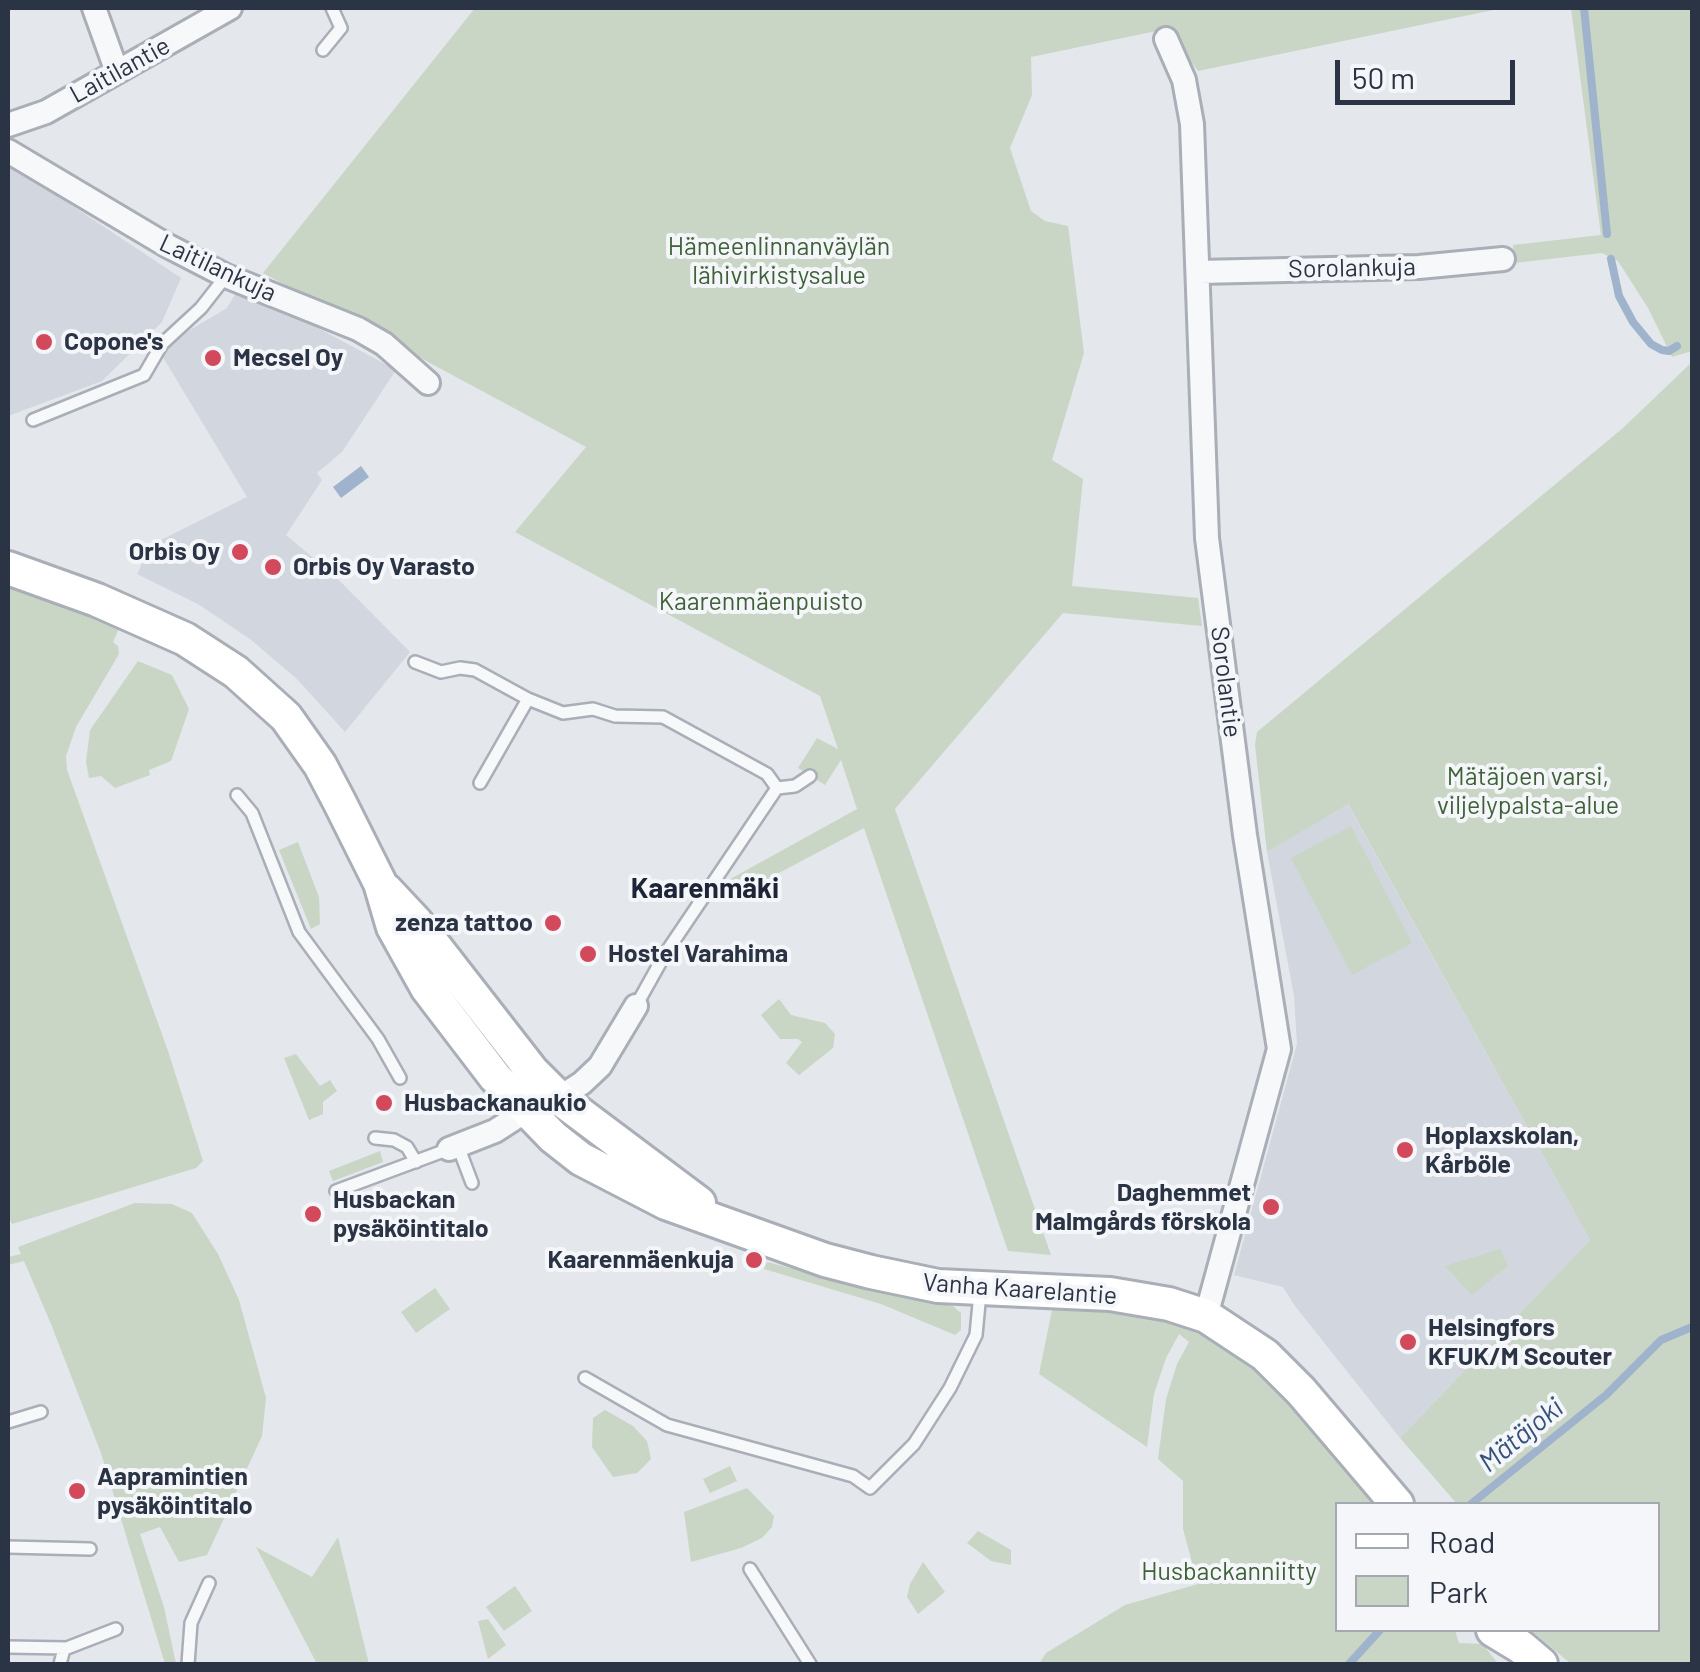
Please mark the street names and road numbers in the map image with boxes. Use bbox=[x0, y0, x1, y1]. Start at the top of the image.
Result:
street label: Laitilantie bbox=[65, 30, 175, 110]
street label: Laitilankuja bbox=[155, 228, 281, 308]
street label: Sorolankuja bbox=[1288, 252, 1416, 284]
street label: Sorolantie bbox=[1204, 625, 1248, 739]
street label: Vanha Kaarelantie bbox=[922, 1267, 1118, 1311]

